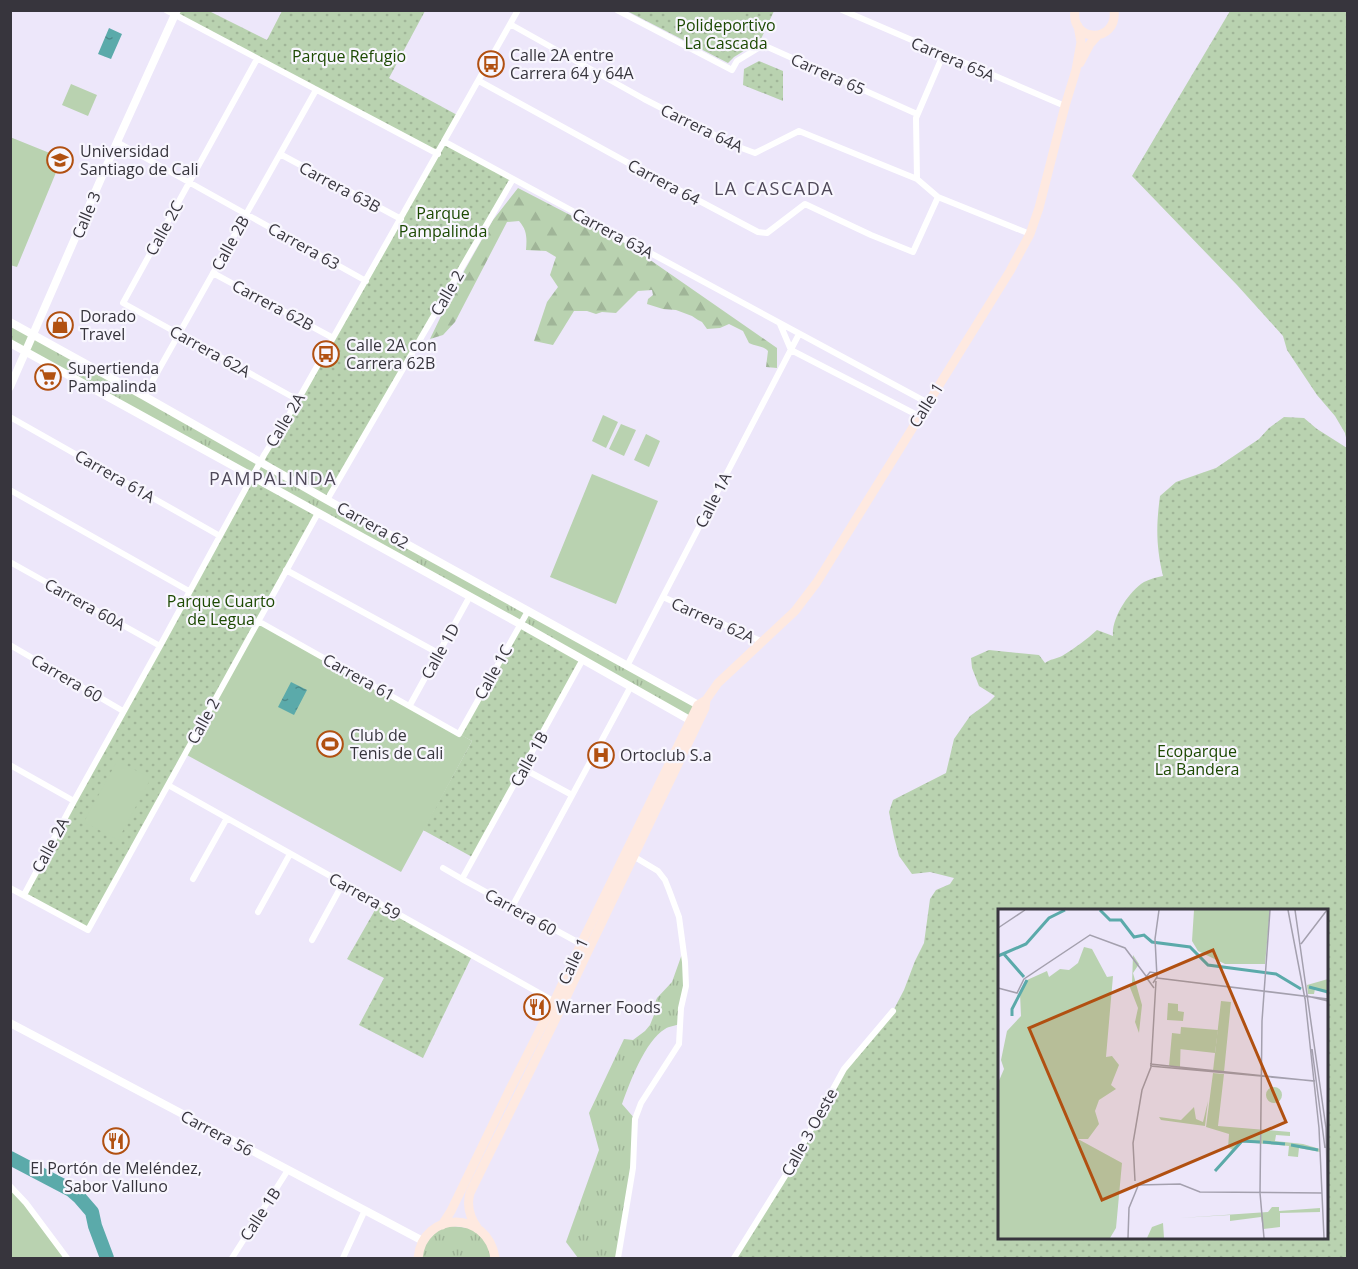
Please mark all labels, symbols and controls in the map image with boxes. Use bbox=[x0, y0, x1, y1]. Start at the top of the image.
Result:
park label: Polideportivo La Cascada bbox=[676, 14, 776, 54]
street label: Carrera 65A bbox=[908, 31, 999, 87]
place label: Calle 2A entre Carrera 64 y 64A bbox=[510, 44, 635, 84]
park label: Parque Refugio bbox=[292, 45, 406, 67]
street label: Carrera 65 bbox=[787, 48, 869, 100]
bus stop icon: Calle 2A entre Carrera 64 y 64A bbox=[476, 49, 506, 79]
street label: Carrera 64A bbox=[657, 99, 748, 158]
place label: Universidad Santiago de Cali bbox=[80, 140, 199, 180]
school or university icon: Universidad Santiago de Cali bbox=[45, 145, 75, 175]
street label: Carrera 64 bbox=[624, 154, 704, 210]
street label: Carrera 63B bbox=[295, 156, 385, 218]
district label: LA CASCADA bbox=[714, 176, 834, 200]
street label: Calle 3 bbox=[66, 188, 106, 242]
street label: Calle 2C bbox=[140, 197, 188, 259]
park label: Parque Pampalinda bbox=[399, 202, 487, 242]
street label: Carrera 63A bbox=[569, 202, 658, 264]
street label: Calle 2B bbox=[206, 212, 254, 274]
street label: Carrera 63 bbox=[264, 217, 344, 275]
street label: Calle 2 bbox=[425, 266, 469, 320]
street label: Carrera 62B bbox=[228, 274, 318, 336]
place label: Dorado Travel bbox=[80, 305, 136, 345]
shop icon: Dorado Travel bbox=[45, 310, 75, 340]
street label: Carrera 62A bbox=[166, 320, 255, 383]
place label: Calle 2A con Carrera 62B bbox=[346, 334, 437, 374]
bus stop icon: Calle 2A con Carrera 62B bbox=[311, 339, 341, 369]
place label: Supertienda Pampalinda bbox=[68, 357, 159, 397]
supermarket icon: Supertienda Pampalinda bbox=[33, 362, 63, 392]
street label: Calle 1 bbox=[904, 378, 948, 432]
street label: Calle 2A bbox=[260, 388, 310, 451]
street label: Carrera 61A bbox=[71, 444, 160, 508]
district label: PAMPALINDA bbox=[209, 466, 337, 490]
street label: Calle 1A bbox=[690, 468, 737, 531]
street label: Carrera 62 bbox=[333, 496, 413, 554]
street label: Carrera 60A bbox=[41, 573, 130, 636]
park label: Parque Cuarto de Legua bbox=[167, 590, 275, 630]
street label: Carrera 62A bbox=[668, 592, 759, 649]
street label: Calle 1D bbox=[416, 619, 464, 683]
street label: Calle 1C bbox=[469, 641, 517, 703]
street label: Carrera 61 bbox=[319, 648, 399, 706]
street label: Carrera 60 bbox=[27, 649, 107, 707]
street label: Calle 2 bbox=[181, 694, 225, 748]
place label: Club de Tenis de Cali bbox=[350, 724, 443, 764]
street label: Calle 1B bbox=[505, 728, 553, 790]
sports icon: Club de Tenis de Cali bbox=[315, 729, 345, 759]
hospital icon: Ortoclub S.a bbox=[586, 740, 616, 770]
park label: Ecoparque La Bandera bbox=[1155, 740, 1239, 780]
place label: Ortoclub S.a bbox=[620, 744, 712, 766]
street label: Calle 2A bbox=[26, 813, 74, 876]
street label: Carrera 59 bbox=[325, 867, 405, 925]
street label: Carrera 60 bbox=[481, 883, 561, 941]
inset map bbox=[998, 909, 1328, 1239]
street label: Calle 1 bbox=[553, 934, 593, 988]
restaurant icon: Warner Foods bbox=[522, 992, 552, 1022]
place label: Warner Foods bbox=[556, 996, 661, 1018]
street label: Calle 3 Oeste bbox=[776, 1084, 842, 1180]
street label: Carrera 56 bbox=[177, 1105, 257, 1161]
restaurant icon: El Portón de Meléndez, Sabor Valluno bbox=[101, 1126, 131, 1156]
place label: El Portón de Meléndez, Sabor Valluno bbox=[30, 1157, 202, 1197]
street label: Calle 1B bbox=[235, 1183, 285, 1245]

